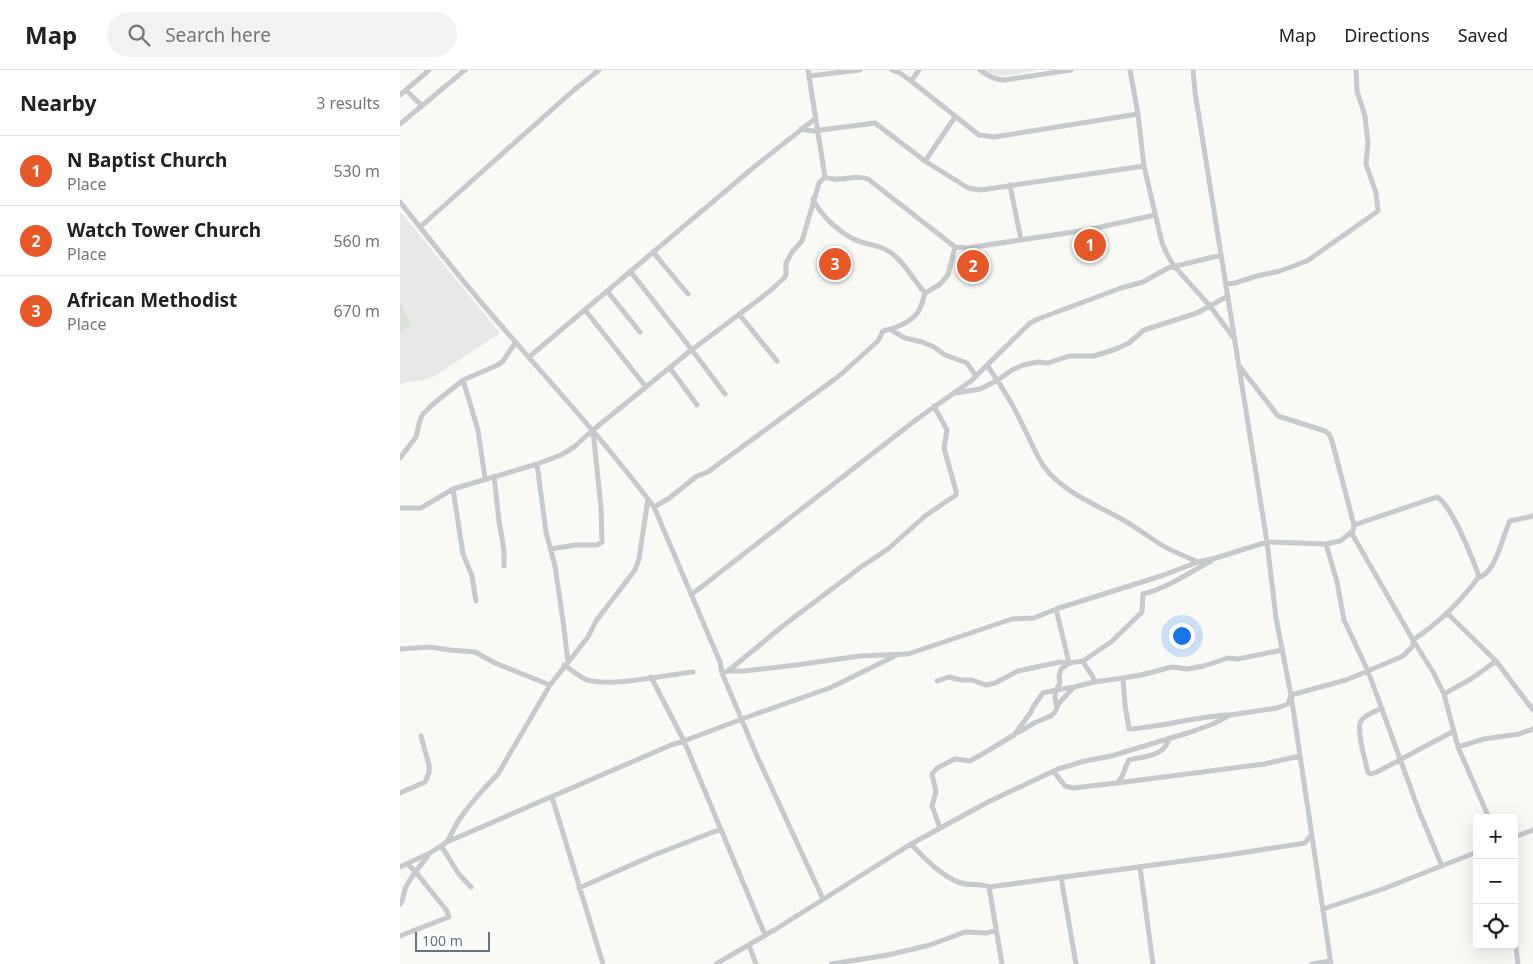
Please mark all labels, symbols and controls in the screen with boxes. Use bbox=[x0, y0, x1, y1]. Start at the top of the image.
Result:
search box bbox=[107, 12, 457, 57]
text: Map bbox=[25, 18, 77, 51]
icon: search bbox=[125, 21, 153, 49]
text: Search here bbox=[165, 22, 271, 48]
text: Map bbox=[1279, 23, 1316, 47]
text: Directions bbox=[1344, 23, 1430, 47]
text: Saved bbox=[1458, 23, 1508, 47]
text: Nearby bbox=[20, 89, 96, 117]
text: 3 results bbox=[316, 92, 380, 114]
text: N Baptist Church bbox=[67, 147, 227, 173]
text: 1 bbox=[31, 160, 41, 182]
text: 530 m bbox=[333, 160, 380, 182]
text: Place bbox=[67, 173, 107, 195]
text: Watch Tower Church bbox=[67, 217, 261, 243]
pin: 1 bbox=[1074, 226, 1106, 264]
text: 2 bbox=[31, 230, 41, 252]
text: 560 m bbox=[333, 230, 380, 252]
text: Place bbox=[67, 243, 107, 265]
pin: 3 bbox=[819, 245, 851, 283]
pin: 2 bbox=[957, 247, 989, 285]
text: African Methodist bbox=[67, 287, 237, 313]
text: 3 bbox=[31, 300, 41, 322]
text: 670 m bbox=[333, 300, 380, 322]
text: Place bbox=[67, 313, 107, 335]
your location bbox=[1169, 623, 1195, 649]
map controls bbox=[1473, 814, 1518, 949]
button: + bbox=[1473, 814, 1518, 859]
button: − bbox=[1473, 859, 1518, 904]
button: locate bbox=[1473, 904, 1518, 949]
scale bar bbox=[415, 929, 490, 952]
text: 100 m bbox=[422, 931, 463, 950]

